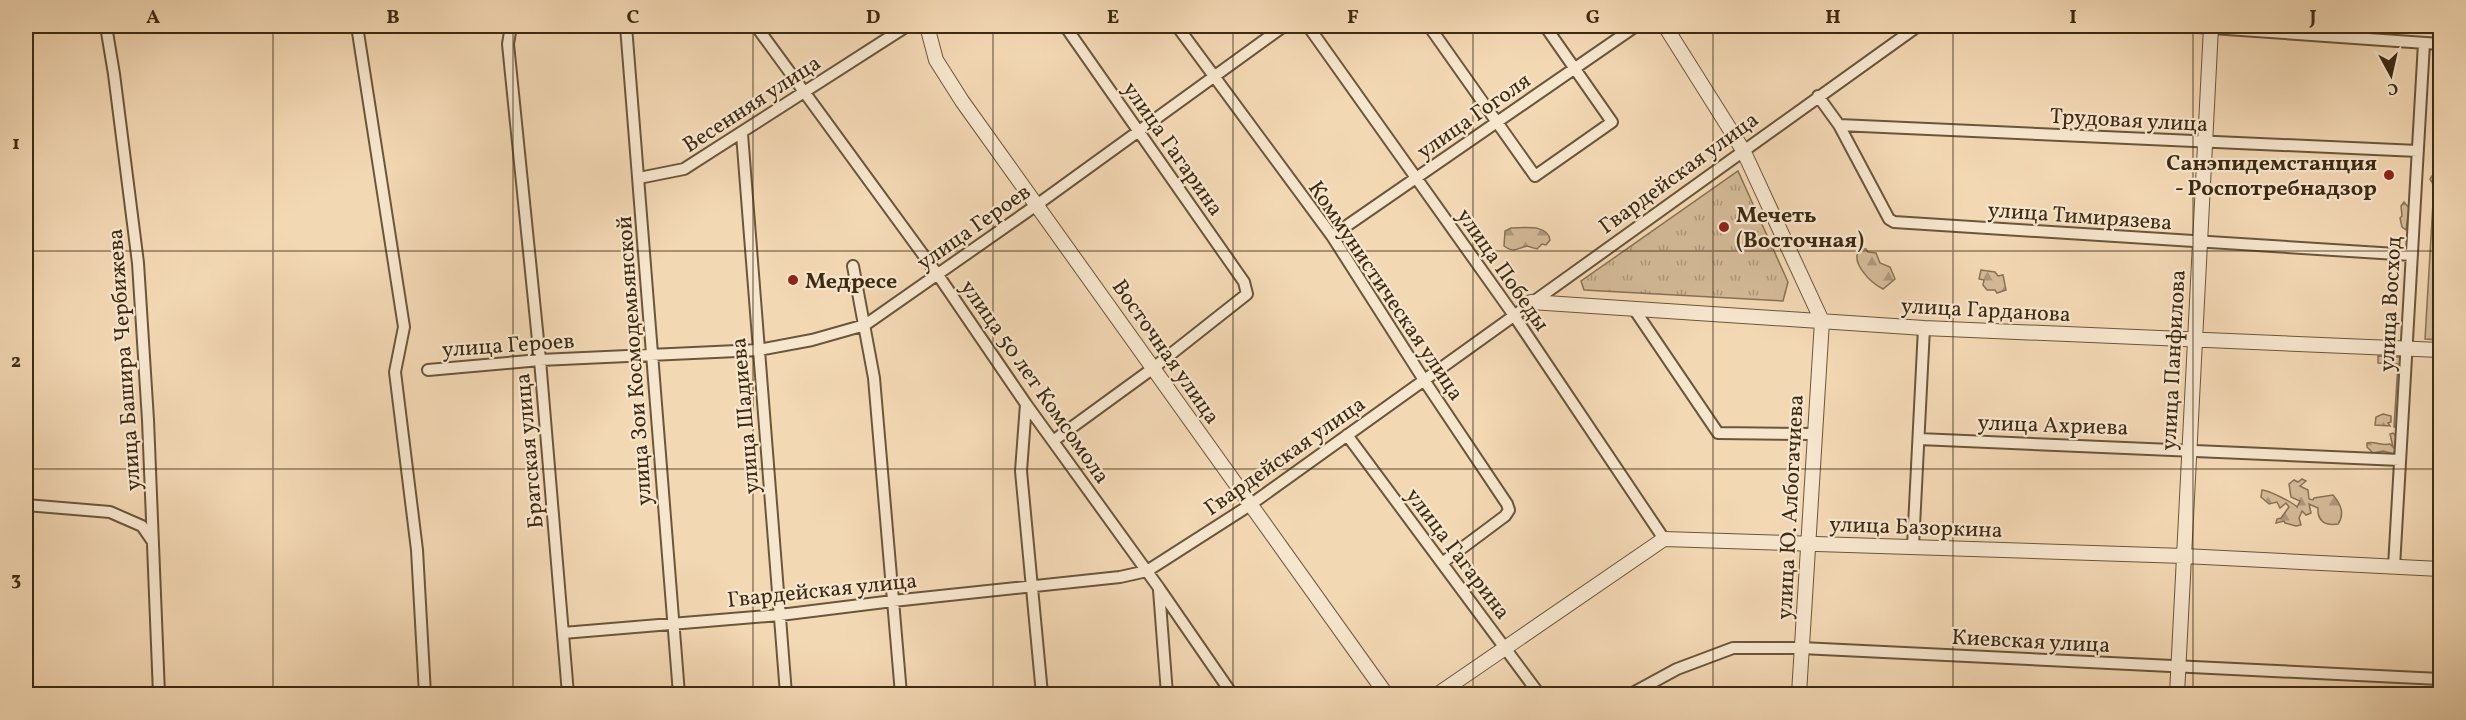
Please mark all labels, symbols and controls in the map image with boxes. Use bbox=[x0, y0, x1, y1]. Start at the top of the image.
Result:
text: A bbox=[146, 4, 160, 32]
text: B bbox=[386, 4, 400, 32]
text: C bbox=[627, 4, 640, 32]
text: D bbox=[866, 4, 880, 32]
text: E bbox=[1107, 4, 1119, 32]
text: F bbox=[1347, 4, 1359, 32]
text: G bbox=[1586, 4, 1600, 32]
text: H bbox=[1825, 4, 1841, 32]
text: I bbox=[2069, 4, 2077, 32]
text: J bbox=[2308, 4, 2317, 32]
north arrow bbox=[2361, 45, 2421, 105]
street label: Весенняя улица bbox=[677, 49, 828, 161]
street label: улица Гоголя bbox=[1411, 66, 1538, 168]
street label: улица Гагарина bbox=[1114, 76, 1230, 223]
text: С bbox=[2386, 76, 2399, 99]
street label: Трудовая улица bbox=[2049, 102, 2209, 141]
street label: Гвардейская улица bbox=[1593, 105, 1766, 243]
text: 1 bbox=[12, 130, 20, 158]
place label: Санэпидемстанция - Роспотребнадзор bbox=[2166, 149, 2377, 205]
marker: Санэпидемстанция - Роспотребнадзор bbox=[2382, 168, 2396, 182]
street label: Коммунистическая улица bbox=[1300, 175, 1470, 408]
street label: улица Героев bbox=[911, 177, 1038, 279]
street label: улица Тимирязева bbox=[1987, 196, 2173, 239]
place label: Мечеть (Восточная) bbox=[1736, 201, 1864, 257]
street label: улица Победы bbox=[1448, 203, 1556, 338]
street label: улица Зои Космодемьянской bbox=[610, 215, 661, 507]
marker: Мечеть (Восточная) bbox=[1717, 220, 1731, 234]
street label: улица Башира Чербижева bbox=[101, 228, 150, 492]
street label: улица Восход bbox=[2372, 235, 2411, 373]
place label: Медресе bbox=[805, 267, 897, 298]
street label: улица Панфилова bbox=[2154, 269, 2195, 451]
marker: Медресе bbox=[786, 273, 800, 287]
street label: улица 50 лет Комсомола bbox=[952, 274, 1116, 491]
street label: Восточная улица bbox=[1103, 274, 1227, 431]
street label: улица Гарданова bbox=[1900, 292, 2072, 331]
street label: улица Героев bbox=[441, 326, 575, 367]
street label: улица Шадиева bbox=[724, 336, 769, 495]
text: 2 bbox=[11, 348, 21, 376]
street label: Братская улица bbox=[508, 372, 553, 530]
street label: Гвардейская улица bbox=[1198, 390, 1372, 524]
street label: улица Ю. Албогачиева bbox=[1770, 394, 1813, 620]
street label: улица Ахриева bbox=[1977, 408, 2129, 445]
street label: улица Гагарина bbox=[1397, 482, 1517, 627]
street label: улица Базоркина bbox=[1829, 510, 2003, 547]
text: 3 bbox=[11, 566, 21, 594]
street label: Гвардейская улица bbox=[726, 566, 919, 617]
street label: Киевская улица bbox=[1951, 623, 2111, 662]

